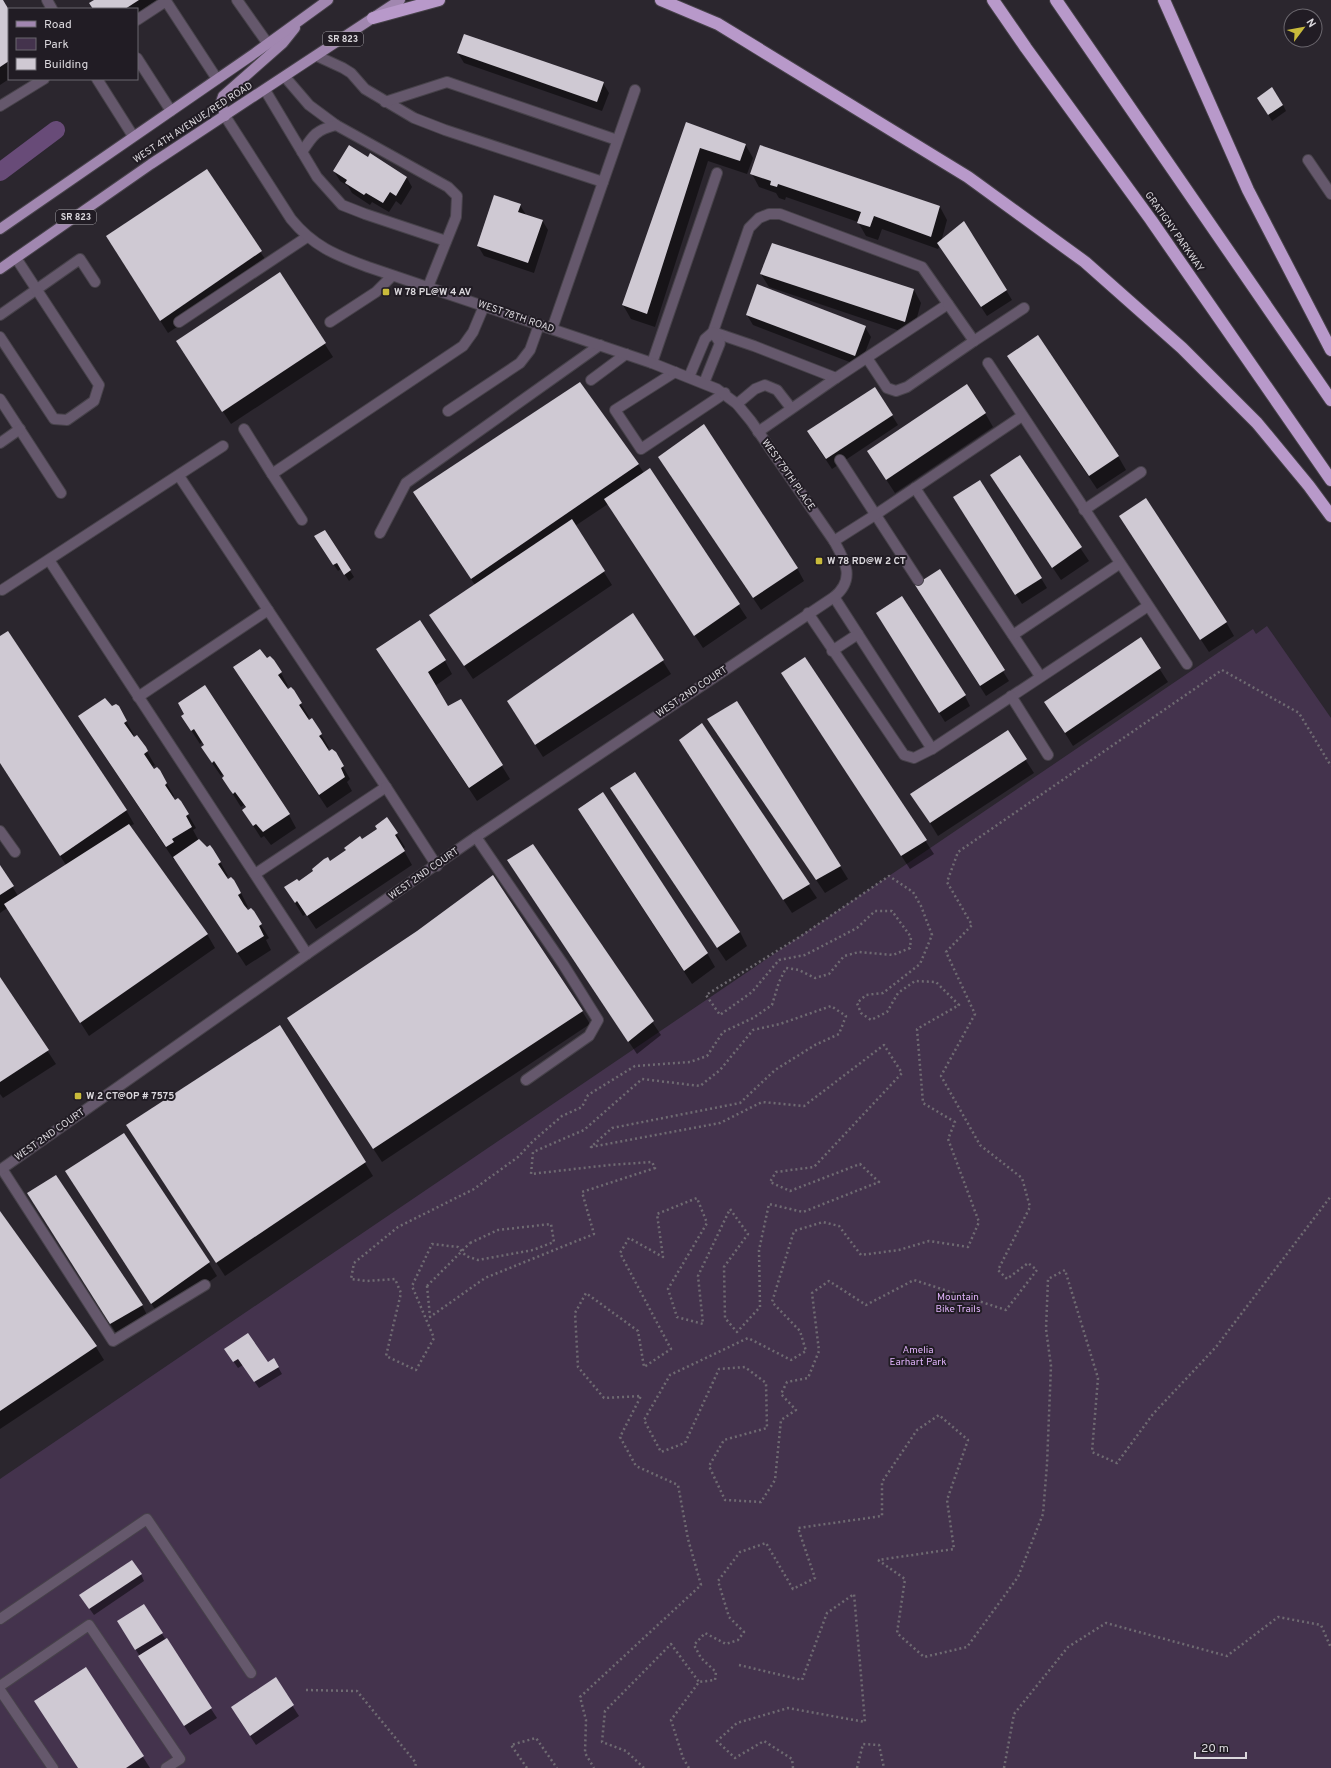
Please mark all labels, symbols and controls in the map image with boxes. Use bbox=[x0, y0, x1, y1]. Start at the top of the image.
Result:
legend bbox=[8, 8, 138, 80]
north arrow bbox=[1283, 8, 1323, 48]
text: N bbox=[1303, 16, 1319, 30]
text: Road bbox=[44, 17, 72, 33]
road number: SR 823 bbox=[323, 32, 363, 46]
text: Park bbox=[44, 37, 69, 53]
text: Building bbox=[44, 57, 88, 73]
street label: WEST 4TH AVENUE/RED ROAD bbox=[131, 79, 255, 167]
street label: GRATIGNY PARKWAY bbox=[1141, 189, 1207, 275]
road number: SR 823 bbox=[56, 210, 96, 224]
place label: W 78 PL@W 4 AV bbox=[394, 286, 472, 299]
marker: W 78 PL@W 4 AV bbox=[381, 287, 391, 297]
street label: WEST 78TH ROAD bbox=[476, 298, 556, 336]
street label: WEST 79TH PLACE bbox=[759, 437, 817, 513]
place label: W 78 RD@W 2 CT bbox=[827, 555, 906, 568]
marker: W 78 RD@W 2 CT bbox=[814, 556, 824, 566]
street label: WEST 2ND COURT bbox=[654, 663, 730, 721]
street label: WEST 2ND COURT bbox=[386, 845, 462, 903]
place label: W 2 CT@OP # 7575 bbox=[86, 1090, 174, 1103]
marker: W 2 CT@OP # 7575 bbox=[73, 1091, 83, 1101]
street label: WEST 2ND COURT bbox=[12, 1106, 88, 1164]
park label: Mountain Bike Trails bbox=[935, 1291, 981, 1316]
park label: Amelia Earhart Park bbox=[889, 1344, 947, 1369]
scale bar bbox=[1195, 1734, 1246, 1760]
text: 20 m bbox=[1201, 1741, 1229, 1757]

